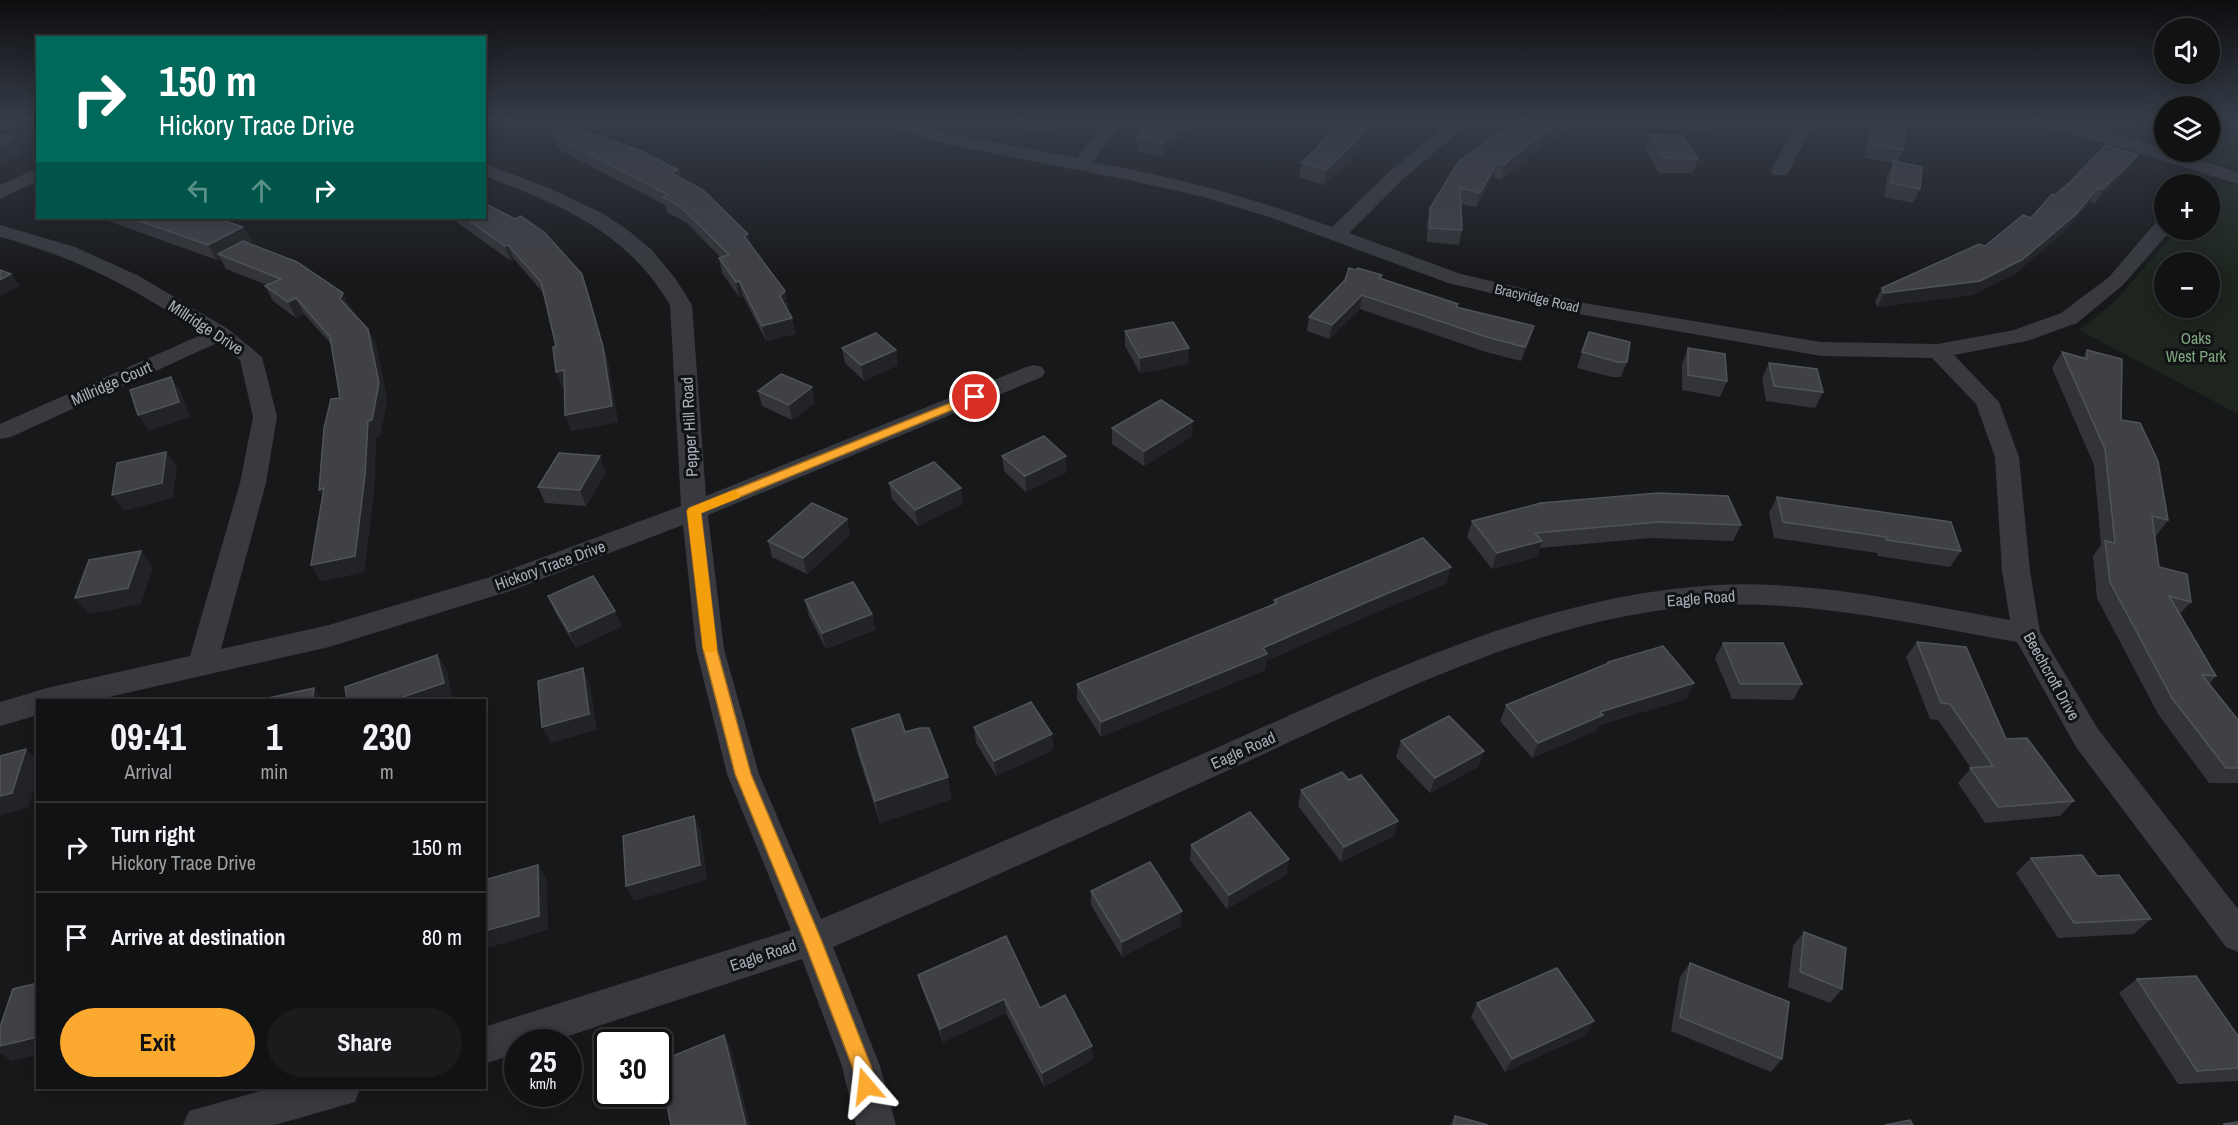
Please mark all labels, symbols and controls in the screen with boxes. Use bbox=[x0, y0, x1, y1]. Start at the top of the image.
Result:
map controls bbox=[2154, 18, 2220, 318]
button: sound bbox=[2154, 18, 2220, 84]
text: 150 m bbox=[159, 53, 257, 109]
icon: right bbox=[60, 60, 138, 138]
button: layers bbox=[2154, 96, 2220, 162]
text: Hickory Trace Drive bbox=[159, 107, 355, 143]
icon: left bbox=[182, 174, 215, 207]
icon: ahead bbox=[245, 174, 278, 207]
icon: right bbox=[308, 174, 341, 207]
button: + bbox=[2154, 174, 2220, 240]
button: − bbox=[2154, 252, 2220, 318]
street label: Bracyridge Road bbox=[1493, 280, 1581, 316]
street label: Millridge Drive bbox=[164, 295, 248, 359]
park label: Oaks West Park bbox=[2166, 327, 2227, 367]
street label: Millridge Court bbox=[67, 355, 155, 411]
pin bbox=[949, 371, 1000, 422]
street label: Pepper Hill Road bbox=[675, 377, 703, 477]
icon: arrive bbox=[958, 380, 991, 413]
street label: Hickory Trace Drive bbox=[492, 535, 608, 595]
street label: Eagle Road bbox=[1666, 585, 1736, 611]
street label: Beechcroft Drive bbox=[2019, 628, 2085, 724]
text: 09:41 bbox=[110, 713, 186, 761]
text: 1 bbox=[266, 713, 282, 761]
text: 230 bbox=[362, 713, 412, 761]
street label: Eagle Road bbox=[1207, 726, 1279, 774]
text: Arrival bbox=[125, 758, 172, 785]
text: min bbox=[260, 758, 288, 785]
text: m bbox=[380, 758, 394, 785]
text: Turn right bbox=[111, 819, 195, 849]
icon: right bbox=[60, 831, 93, 864]
text: 150 m bbox=[412, 832, 462, 862]
text: Hickory Trace Drive bbox=[111, 849, 256, 876]
icon: arrive bbox=[60, 921, 93, 954]
text: Arrive at destination bbox=[111, 922, 285, 952]
text: 80 m bbox=[422, 922, 462, 952]
street label: Eagle Road bbox=[727, 934, 799, 976]
button: Exit bbox=[60, 1008, 255, 1077]
button: Share bbox=[267, 1008, 462, 1077]
speed limit sign: 30 bbox=[594, 1029, 672, 1107]
text: 25 bbox=[529, 1041, 557, 1081]
position arrow bbox=[834, 1054, 898, 1118]
text: km/h bbox=[530, 1073, 556, 1094]

